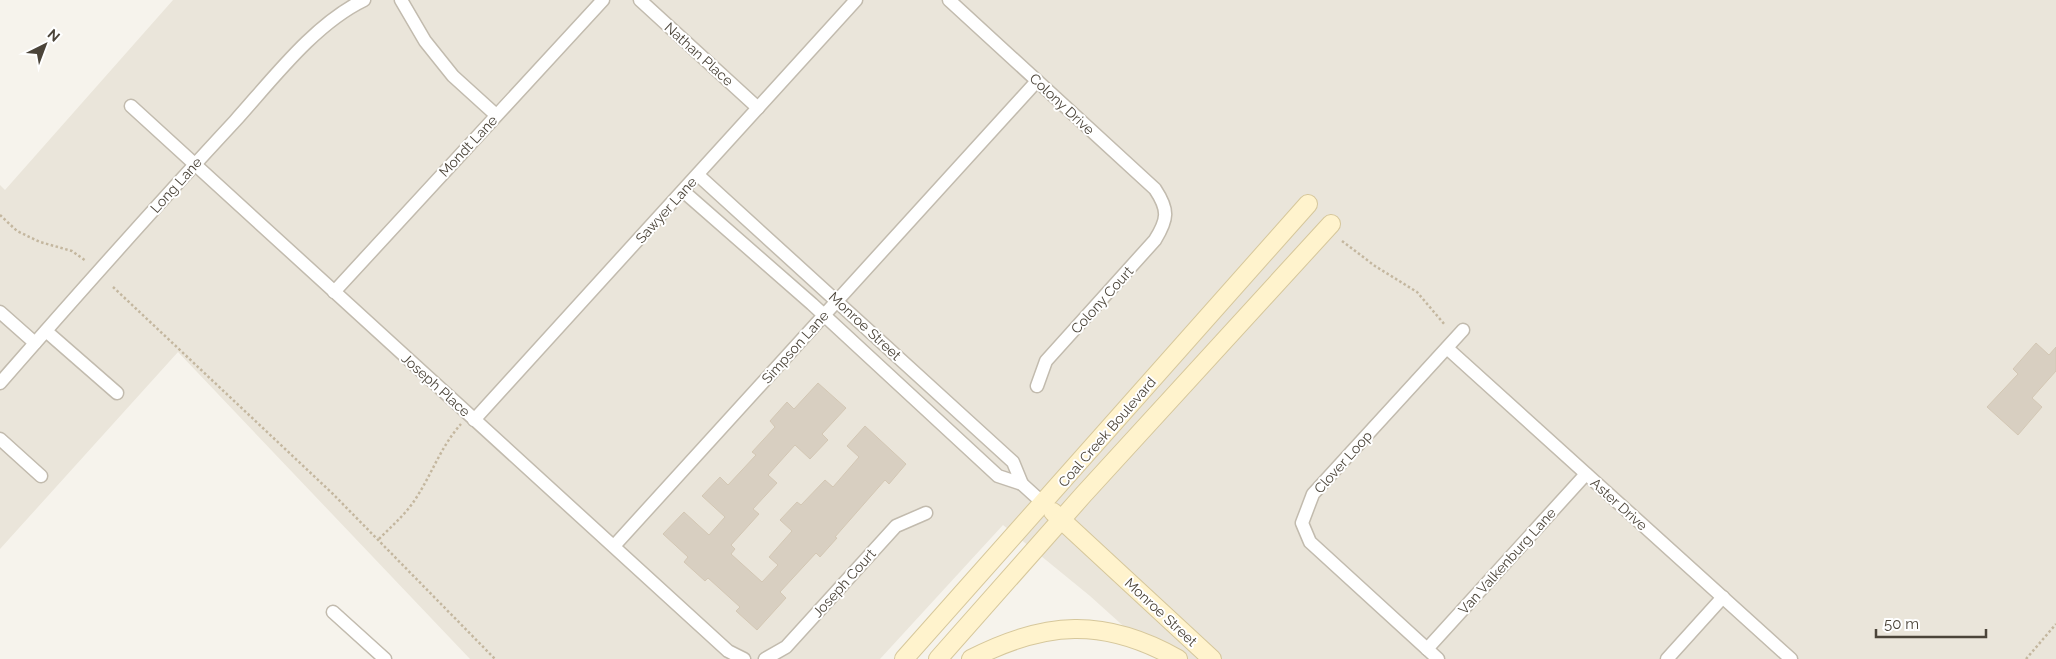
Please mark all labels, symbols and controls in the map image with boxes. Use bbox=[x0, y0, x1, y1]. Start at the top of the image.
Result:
street label: Nathan Place bbox=[662, 19, 736, 89]
north arrow bbox=[20, 20, 70, 70]
text: N bbox=[44, 26, 63, 45]
street label: Colony Drive bbox=[1026, 70, 1098, 138]
street label: Mondt Lane bbox=[436, 112, 500, 180]
street label: Long Lane bbox=[147, 154, 205, 216]
street label: Sawyer Lane bbox=[632, 174, 700, 246]
street label: Colony Court bbox=[1068, 263, 1136, 337]
street label: Monroe Street bbox=[826, 289, 904, 364]
street label: Simpson Lane bbox=[758, 307, 832, 387]
street label: Joseph Place bbox=[399, 350, 473, 420]
street label: Coal Creek Boulevard bbox=[1055, 374, 1159, 490]
street label: Clover Loop bbox=[1311, 427, 1375, 496]
street label: Aster Drive bbox=[1587, 474, 1651, 534]
street label: Van Valkenburg Lane bbox=[1455, 505, 1559, 617]
street label: Joseph Court bbox=[809, 545, 879, 620]
street label: Monroe Street bbox=[1122, 575, 1200, 650]
scale bar bbox=[1876, 606, 1986, 638]
text: 50 m bbox=[1884, 615, 1919, 633]

